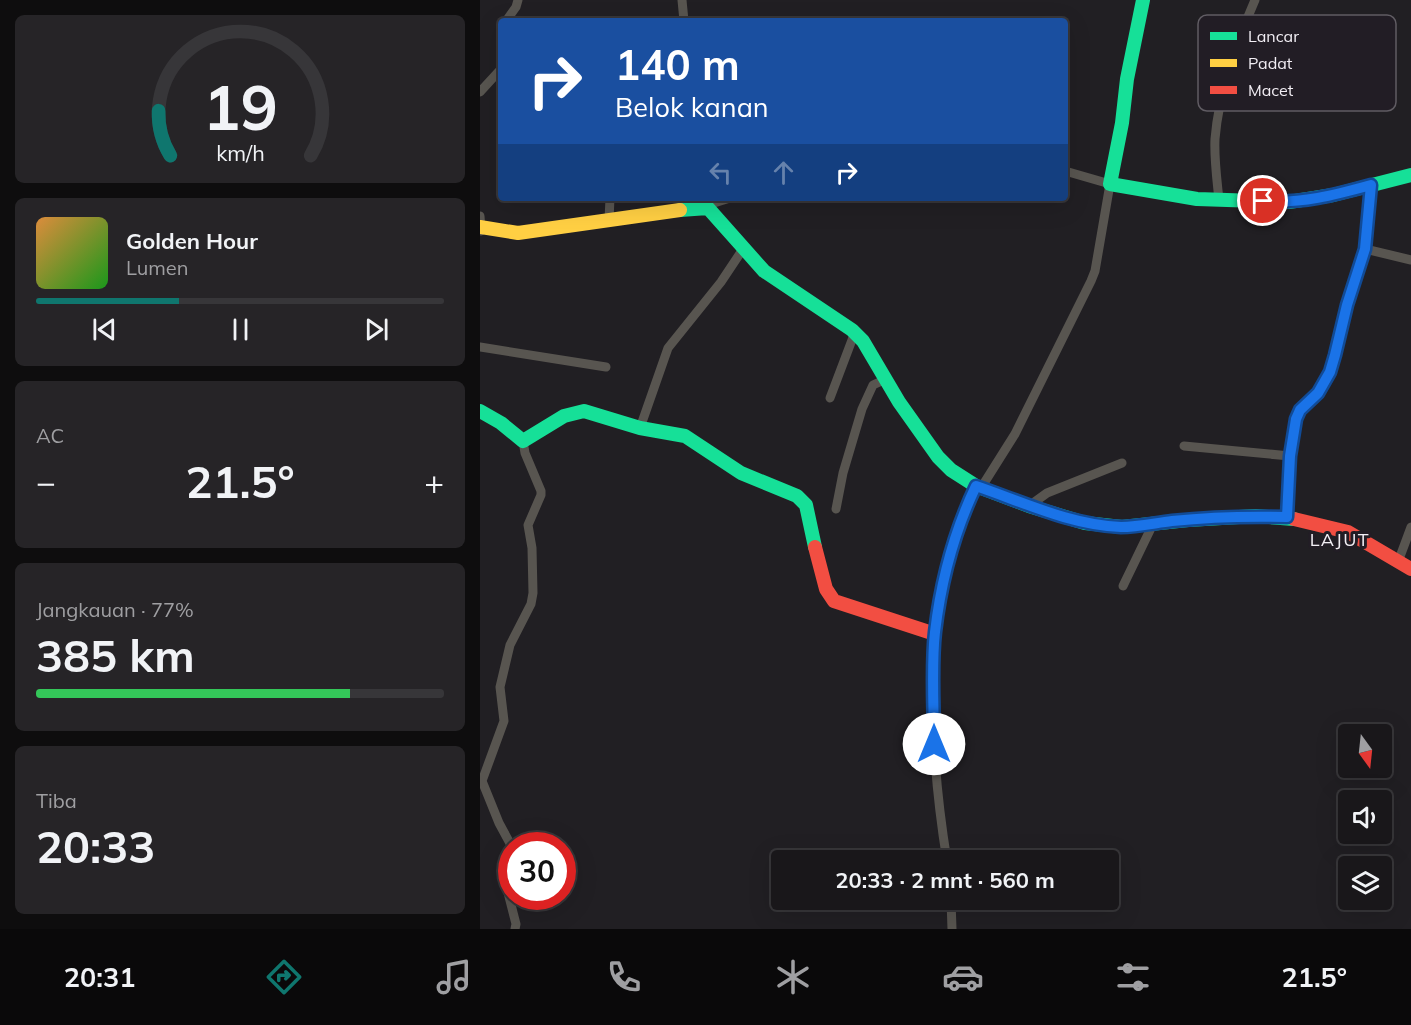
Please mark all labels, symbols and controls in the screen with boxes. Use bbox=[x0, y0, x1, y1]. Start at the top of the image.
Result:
legend bbox=[1198, 15, 1396, 111]
text: Lancar bbox=[1248, 26, 1299, 46]
text: 140 m bbox=[615, 38, 740, 91]
icon: right bbox=[516, 42, 594, 120]
text: Padat bbox=[1248, 53, 1293, 73]
text: 19 bbox=[203, 67, 277, 146]
text: Macet bbox=[1248, 80, 1294, 100]
text: Belok kanan bbox=[615, 90, 769, 124]
text: km/h bbox=[216, 139, 264, 166]
icon: left bbox=[704, 156, 737, 189]
icon: ahead bbox=[767, 156, 800, 189]
icon: right bbox=[830, 156, 863, 189]
pin bbox=[1237, 175, 1288, 226]
icon: arrive bbox=[1246, 184, 1279, 217]
text: Golden Hour bbox=[126, 227, 258, 255]
text: Lumen bbox=[126, 255, 188, 280]
icon: previous bbox=[88, 313, 121, 346]
icon: pause bbox=[224, 313, 257, 346]
icon: next bbox=[360, 313, 393, 346]
text: AC bbox=[36, 423, 64, 448]
text: 21.5° bbox=[185, 453, 295, 509]
text: − bbox=[36, 461, 56, 502]
text: + bbox=[424, 461, 444, 502]
district label: LAJUT bbox=[1310, 528, 1370, 551]
text: Jangkauan · 77% bbox=[36, 597, 194, 622]
text: 385 km bbox=[36, 627, 195, 683]
position arrow bbox=[902, 712, 966, 776]
north arrow bbox=[1338, 724, 1392, 778]
map controls bbox=[1338, 724, 1392, 910]
text: Tiba bbox=[36, 788, 77, 813]
button: sound bbox=[1338, 790, 1392, 844]
text: 20:33 bbox=[36, 818, 155, 874]
speed limit sign: 30 bbox=[498, 832, 576, 910]
button: layers bbox=[1338, 856, 1392, 910]
text: 20:33 · 2 mnt · 560 m bbox=[835, 866, 1055, 894]
icon: directions bbox=[263, 956, 305, 998]
icon: music bbox=[433, 956, 475, 998]
icon: phone bbox=[603, 956, 645, 998]
icon: climate bbox=[772, 956, 814, 998]
icon: car bbox=[942, 956, 984, 998]
icon: filters bbox=[1112, 956, 1154, 998]
text: 20:31 bbox=[64, 960, 135, 994]
text: 21.5° bbox=[1282, 960, 1347, 994]

